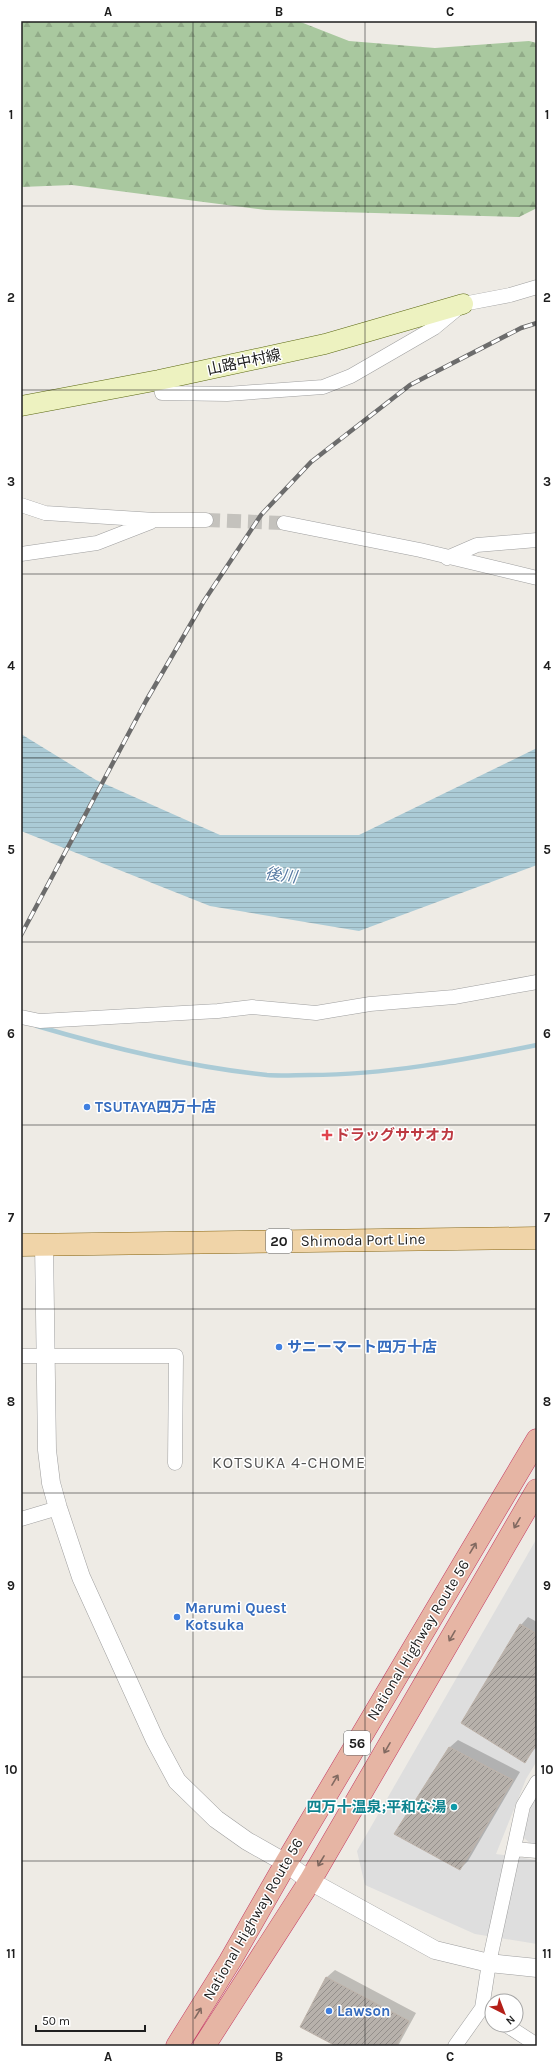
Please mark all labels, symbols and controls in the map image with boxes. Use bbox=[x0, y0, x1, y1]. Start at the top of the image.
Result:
text: A bbox=[104, 4, 112, 19]
text: B bbox=[275, 4, 283, 19]
text: C bbox=[446, 4, 454, 19]
text: 1 bbox=[9, 107, 13, 122]
text: 1 bbox=[545, 107, 549, 122]
text: 2 bbox=[7, 290, 15, 305]
text: 2 bbox=[543, 290, 551, 305]
street label: 山路中村線 bbox=[205, 345, 283, 379]
text: 3 bbox=[7, 474, 15, 489]
text: 3 bbox=[543, 474, 551, 489]
text: 4 bbox=[7, 658, 15, 673]
text: 4 bbox=[543, 658, 551, 673]
text: 5 bbox=[7, 842, 15, 857]
text: 5 bbox=[543, 842, 551, 857]
water label: 後川 bbox=[264, 864, 300, 887]
text: 6 bbox=[7, 1026, 15, 1041]
text: 6 bbox=[543, 1026, 551, 1041]
place label: TSUTAYA四万十店 bbox=[95, 1098, 216, 1116]
marker: TSUTAYA四万十店 bbox=[82, 1102, 92, 1112]
place label: ドラッグササオカ bbox=[335, 1126, 455, 1144]
marker: ドラッグササオカ bbox=[322, 1130, 332, 1140]
text: 7 bbox=[8, 1210, 15, 1225]
text: 7 bbox=[544, 1210, 551, 1225]
road number: 20 bbox=[266, 1229, 292, 1253]
street label: Shimoda Port Line bbox=[300, 1230, 426, 1250]
place label: サニーマート四万十店 bbox=[287, 1338, 437, 1356]
marker: サニーマート四万十店 bbox=[274, 1342, 284, 1352]
text: 8 bbox=[7, 1394, 15, 1409]
text: 8 bbox=[543, 1394, 551, 1409]
district label: KOTSUKA 4-CHOME bbox=[212, 1453, 366, 1472]
one-way arrow bbox=[513, 1517, 521, 1529]
one-way arrow bbox=[469, 1543, 477, 1554]
street label: National Highway Route 56 bbox=[363, 1556, 473, 1724]
text: 9 bbox=[7, 1578, 15, 1593]
text: 9 bbox=[543, 1578, 551, 1593]
place label: Marumi Quest Kotsuka bbox=[185, 1599, 287, 1634]
marker: Marumi Quest Kotsuka bbox=[172, 1612, 182, 1622]
one-way arrow bbox=[447, 1630, 455, 1642]
road number: 56 bbox=[344, 1731, 370, 1755]
one-way arrow bbox=[382, 1742, 390, 1754]
text: 10 bbox=[5, 1762, 17, 1777]
text: 10 bbox=[541, 1762, 553, 1777]
one-way arrow bbox=[331, 1774, 339, 1786]
place label: 四万十温泉;平和な湯 bbox=[306, 1798, 446, 1816]
marker: 四万十温泉;平和な湯 bbox=[449, 1802, 459, 1812]
street label: National Highway Route 56 bbox=[199, 1835, 307, 2003]
one-way arrow bbox=[317, 1855, 325, 1867]
text: 11 bbox=[6, 1946, 16, 1961]
text: 11 bbox=[542, 1946, 552, 1961]
north arrow bbox=[484, 1993, 524, 2033]
place label: Lawson bbox=[337, 2002, 390, 2020]
marker: Lawson bbox=[324, 2006, 334, 2016]
scale bar bbox=[36, 2007, 145, 2033]
one-way arrow bbox=[194, 2007, 202, 2019]
text: N bbox=[503, 2013, 518, 2028]
text: 50 m bbox=[42, 2014, 70, 2028]
text: A bbox=[104, 2049, 112, 2064]
text: B bbox=[275, 2049, 283, 2064]
text: C bbox=[446, 2049, 454, 2064]

